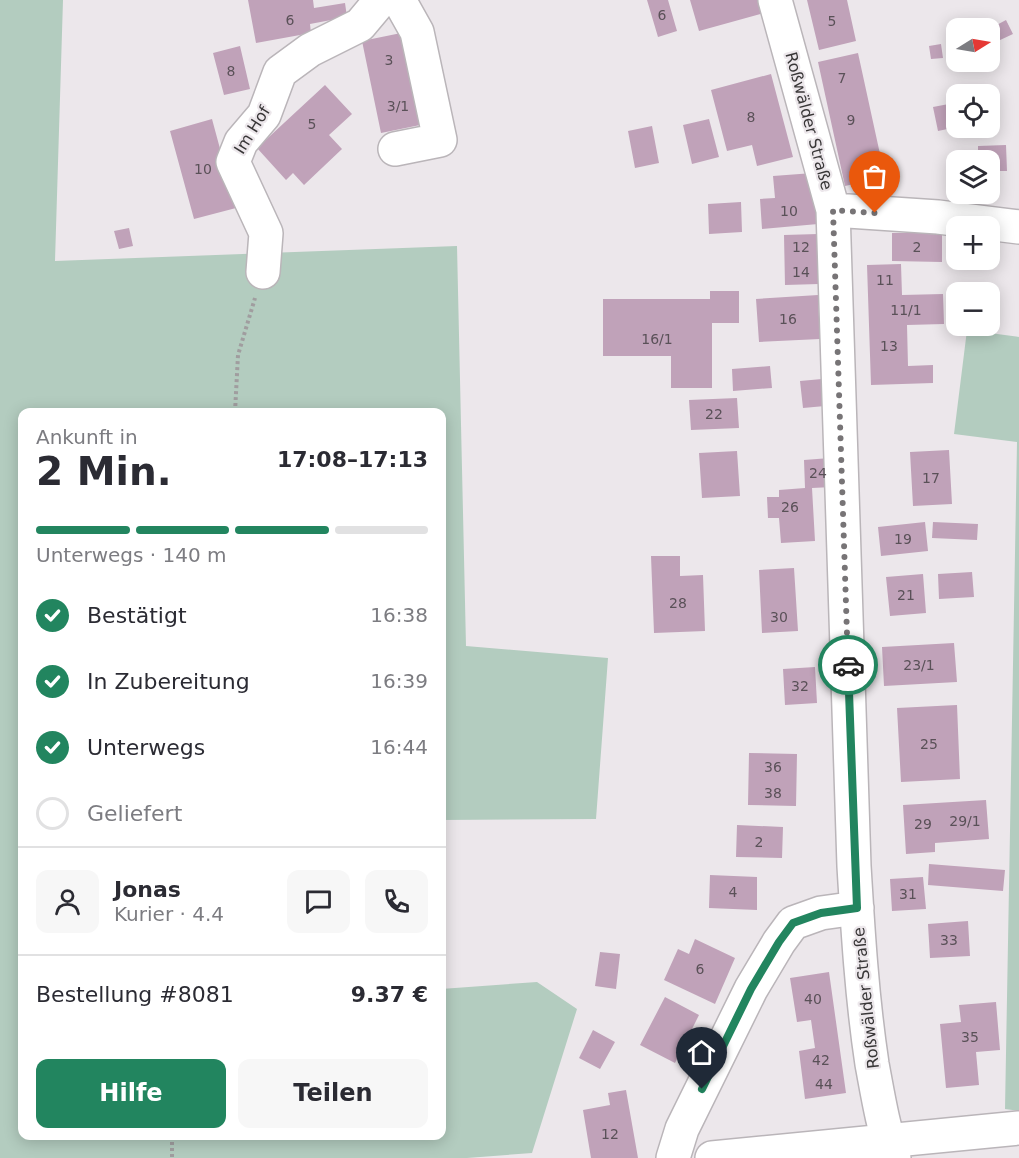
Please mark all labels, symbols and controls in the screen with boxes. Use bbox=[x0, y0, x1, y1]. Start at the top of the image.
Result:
house number: 6 bbox=[658, 7, 667, 23]
house number: 6 bbox=[286, 12, 295, 28]
house number: 5 bbox=[828, 13, 836, 29]
north arrow bbox=[946, 18, 1000, 72]
map controls bbox=[946, 18, 1000, 336]
street label: Roßwälder Straße bbox=[781, 50, 837, 192]
house number: 3 bbox=[385, 52, 393, 68]
house number: 8 bbox=[227, 63, 235, 79]
house number: 7 bbox=[838, 70, 846, 86]
button: locate bbox=[946, 84, 1000, 138]
house number: 3/1 bbox=[387, 98, 409, 114]
street label: Im Hof bbox=[230, 102, 274, 157]
house number: 8 bbox=[747, 109, 755, 125]
house number: 9 bbox=[847, 112, 855, 128]
house number: 5 bbox=[308, 116, 316, 132]
button: layers bbox=[946, 150, 1000, 204]
pin bbox=[849, 151, 900, 213]
icon: bag bbox=[858, 160, 891, 193]
house number: 10 bbox=[194, 161, 212, 177]
house number: 10 bbox=[780, 203, 798, 219]
button: + bbox=[946, 216, 1000, 270]
house number: 12 bbox=[792, 239, 810, 255]
house number: 2 bbox=[913, 239, 921, 255]
house number: 14 bbox=[792, 264, 810, 280]
house number: 11 bbox=[876, 272, 894, 288]
button: − bbox=[946, 282, 1000, 336]
house number: 11/1 bbox=[890, 302, 922, 318]
house number: 16 bbox=[779, 311, 797, 327]
house number: 16/1 bbox=[641, 331, 673, 347]
house number: 13 bbox=[880, 338, 898, 354]
house number: 22 bbox=[705, 406, 723, 422]
text: Ankunft in bbox=[36, 425, 138, 449]
text: 17:08–17:13 bbox=[277, 447, 428, 472]
text: 2 Min. bbox=[36, 449, 171, 494]
house number: 24 bbox=[809, 465, 827, 481]
house number: 17 bbox=[922, 470, 940, 486]
house number: 26 bbox=[781, 499, 799, 515]
house number: 19 bbox=[894, 531, 912, 547]
text: Unterwegs · 140 m bbox=[36, 543, 227, 567]
house number: 21 bbox=[897, 587, 915, 603]
house number: 28 bbox=[669, 595, 687, 611]
icon: check bbox=[36, 599, 69, 632]
text: Bestätigt bbox=[87, 603, 187, 628]
text: 16:38 bbox=[370, 603, 428, 627]
house number: 30 bbox=[770, 609, 788, 625]
courier bbox=[818, 635, 878, 695]
icon: car bbox=[832, 649, 865, 682]
house number: 23/1 bbox=[903, 657, 935, 673]
icon: check bbox=[36, 665, 69, 698]
text: In Zubereitung bbox=[87, 669, 250, 694]
text: 16:39 bbox=[370, 669, 428, 693]
house number: 32 bbox=[791, 678, 809, 694]
icon: check bbox=[36, 731, 69, 764]
text: Unterwegs bbox=[87, 735, 205, 760]
text: 16:44 bbox=[370, 735, 428, 759]
house number: 25 bbox=[920, 736, 938, 752]
house number: 36 bbox=[764, 759, 782, 775]
house number: 38 bbox=[764, 785, 782, 801]
text: Geliefert bbox=[87, 801, 182, 826]
house number: 29/1 bbox=[949, 813, 981, 829]
house number: 29 bbox=[914, 816, 932, 832]
house number: 2 bbox=[755, 834, 763, 850]
button: person bbox=[36, 870, 99, 933]
button: chat bbox=[287, 870, 350, 933]
button: phone bbox=[365, 870, 428, 933]
text: Jonas bbox=[114, 877, 181, 902]
house number: 4 bbox=[729, 884, 738, 900]
house number: 31 bbox=[899, 886, 917, 902]
text: Kurier · 4.4 bbox=[114, 902, 224, 926]
street label: Roßwälder Straße bbox=[849, 926, 883, 1070]
house number: 33 bbox=[940, 932, 958, 948]
house number: 6 bbox=[696, 961, 705, 977]
text: Bestellung #8081 bbox=[36, 982, 234, 1007]
text: 9.37 € bbox=[351, 982, 428, 1007]
house number: 40 bbox=[804, 991, 822, 1007]
pin bbox=[676, 1027, 727, 1089]
house number: 35 bbox=[961, 1029, 979, 1045]
icon: home bbox=[685, 1036, 718, 1069]
house number: 42 bbox=[812, 1052, 830, 1068]
button: Hilfe bbox=[36, 1059, 226, 1128]
button: Teilen bbox=[238, 1059, 428, 1128]
house number: 44 bbox=[815, 1076, 833, 1092]
house number: 12 bbox=[601, 1126, 619, 1142]

